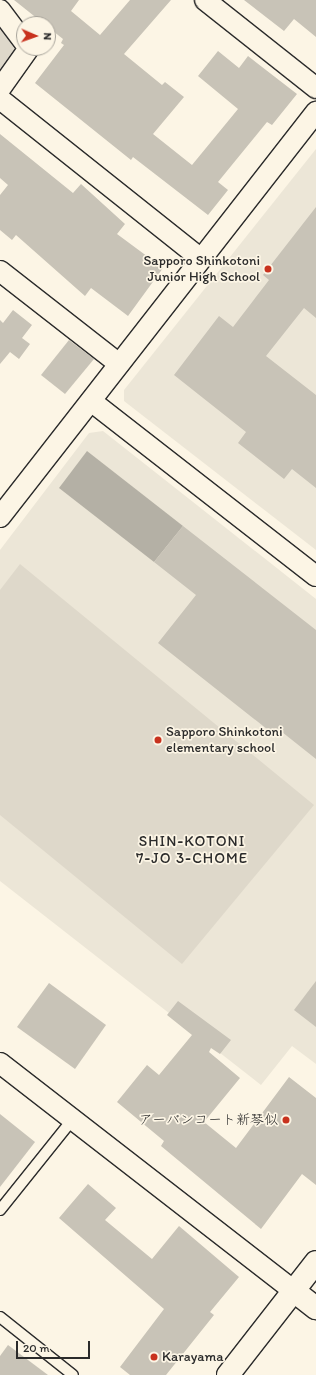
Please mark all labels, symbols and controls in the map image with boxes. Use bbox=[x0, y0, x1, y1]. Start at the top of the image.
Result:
north arrow bbox=[16, 16, 56, 56]
text: N bbox=[41, 32, 54, 40]
place label: Sapporo Shinkotoni Junior High School bbox=[143, 253, 260, 286]
marker: Sapporo Shinkotoni Junior High School bbox=[263, 264, 273, 274]
place label: Sapporo Shinkotoni elementary school bbox=[166, 724, 283, 756]
marker: Sapporo Shinkotoni elementary school bbox=[153, 735, 163, 745]
district label: SHIN-KOTONI 7-JO 3-CHOME bbox=[136, 832, 248, 867]
place label: アーバンコート新琴似 bbox=[139, 1112, 278, 1128]
marker: アーバンコート新琴似 bbox=[281, 1115, 291, 1125]
scale bar bbox=[18, 1333, 92, 1359]
text: 20 m bbox=[23, 1341, 50, 1355]
place label: Karayama bbox=[162, 1349, 224, 1365]
marker: Karayama bbox=[149, 1352, 159, 1362]

